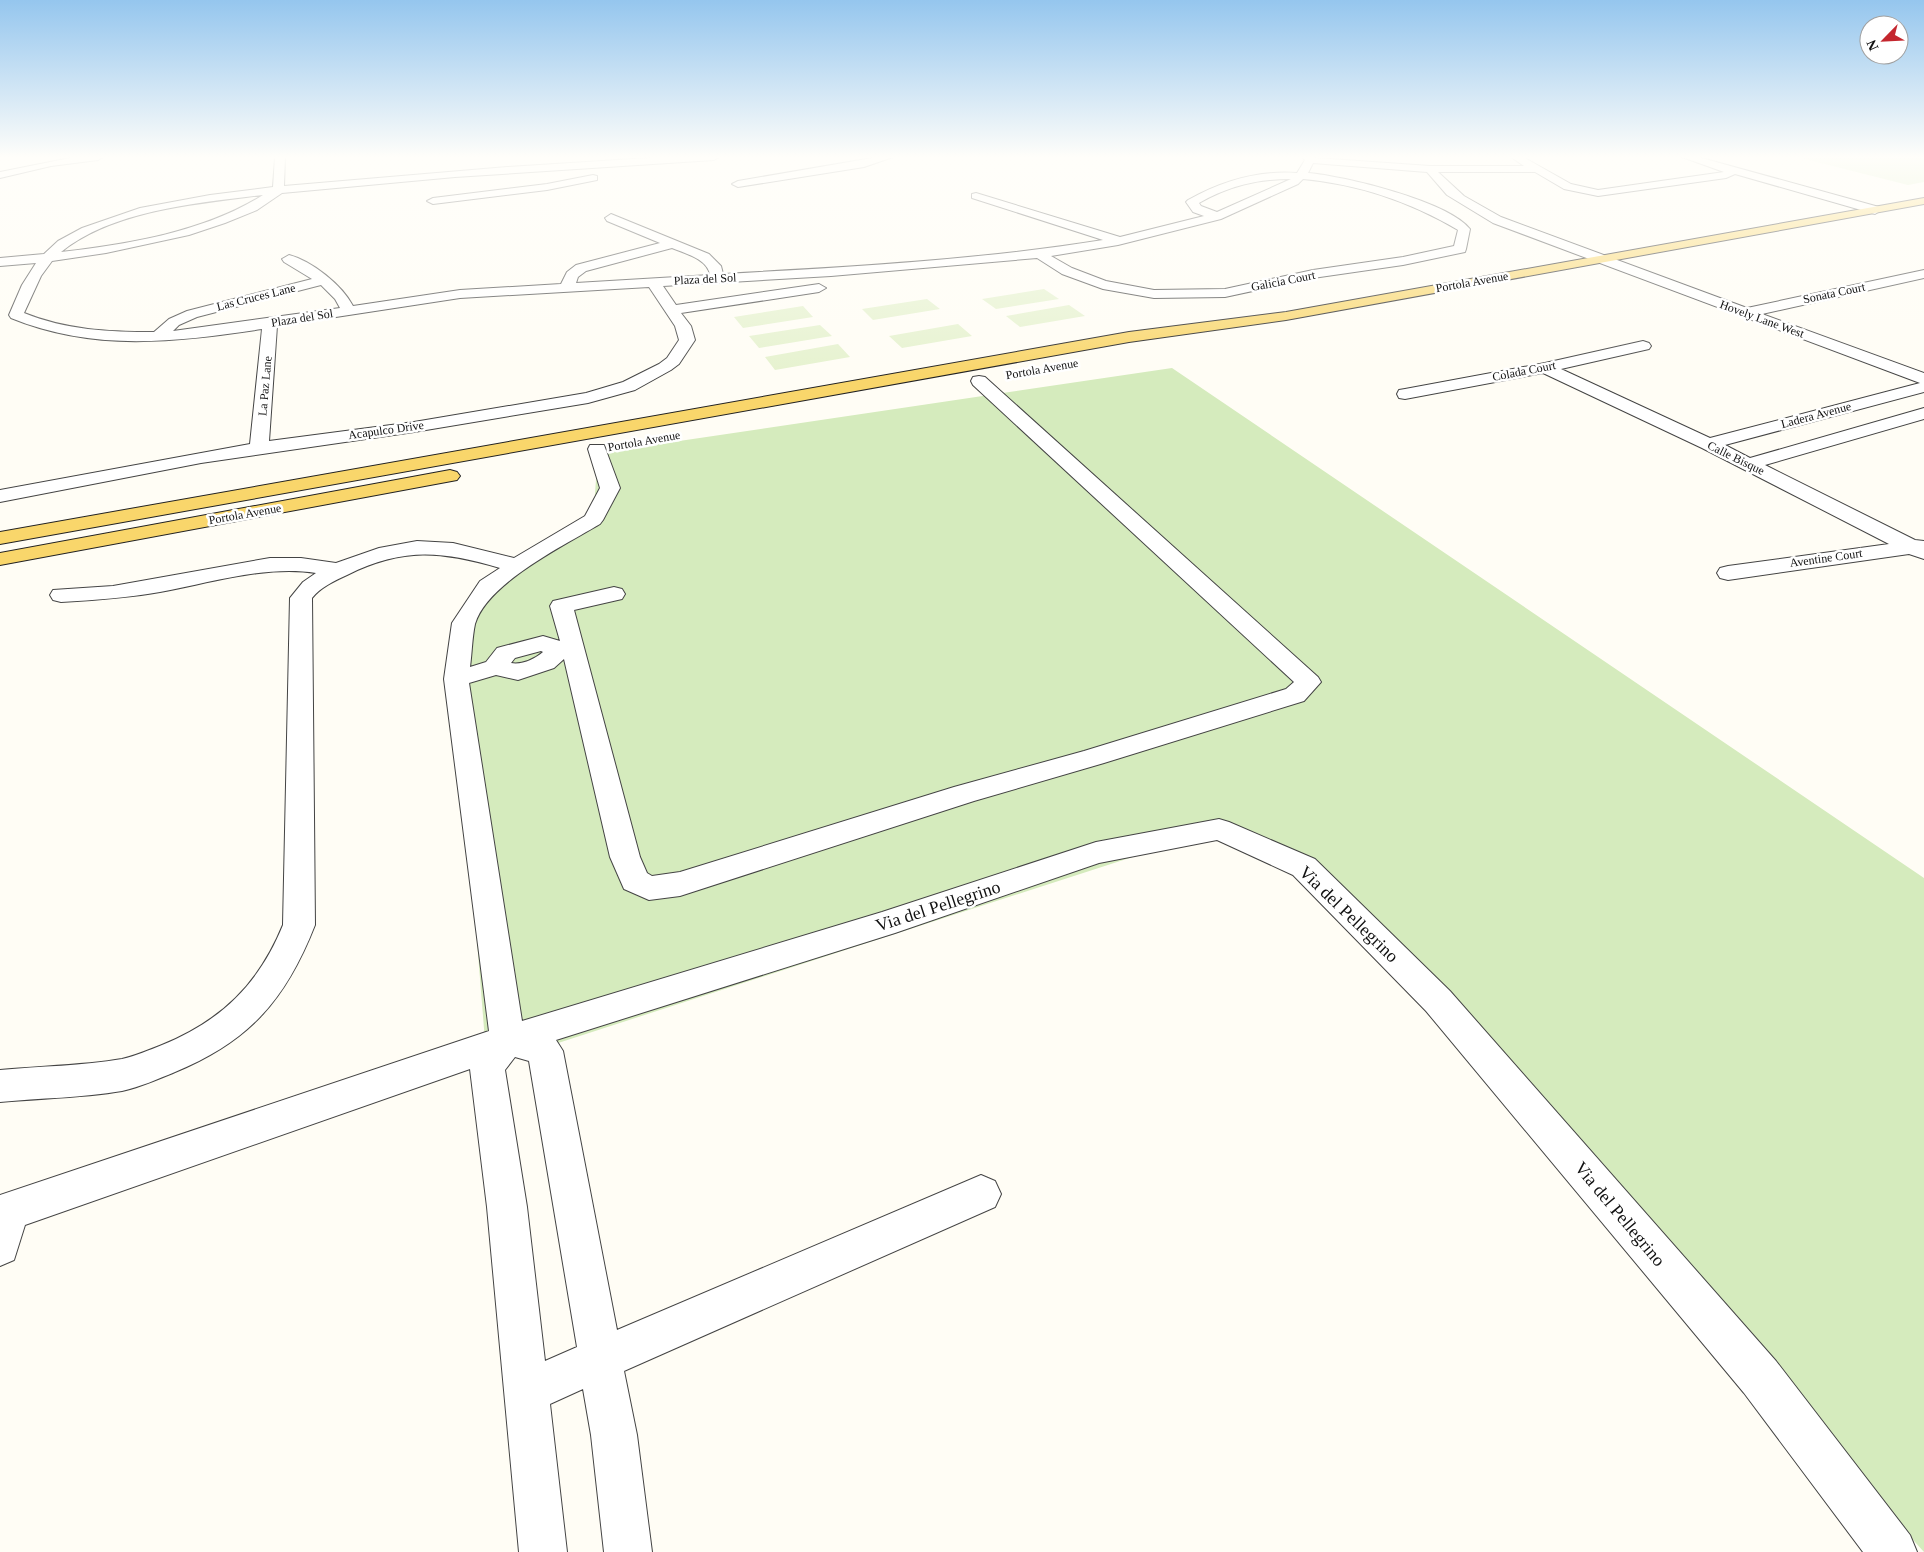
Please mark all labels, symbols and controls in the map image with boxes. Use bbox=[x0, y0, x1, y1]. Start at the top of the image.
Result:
north arrow bbox=[1859, 15, 1909, 65]
text: N bbox=[1864, 37, 1881, 53]
street label: Galicia Court bbox=[1250, 268, 1317, 294]
street label: Portola Avenue bbox=[1435, 269, 1509, 295]
street label: Plaza del Sol bbox=[673, 270, 737, 288]
street label: Sonata Court bbox=[1802, 279, 1867, 306]
street label: Las Cruces Lane bbox=[215, 280, 297, 314]
street label: Hovely Lane West bbox=[1718, 297, 1807, 341]
street label: Plaza del Sol bbox=[270, 306, 335, 330]
street label: La Paz Lane bbox=[255, 356, 275, 416]
street label: Portola Avenue bbox=[1005, 356, 1079, 382]
street label: Colada Court bbox=[1491, 358, 1558, 384]
street label: Ladera Avenue bbox=[1779, 399, 1853, 431]
street label: Acapulco Drive bbox=[347, 418, 425, 442]
street label: Portola Avenue bbox=[607, 428, 681, 454]
street label: Calle Bisque bbox=[1705, 438, 1767, 478]
street label: Portola Avenue bbox=[208, 501, 282, 527]
street label: Aventine Court bbox=[1789, 546, 1864, 570]
street label: Via del Pellegrino bbox=[1295, 862, 1403, 966]
street label: Via del Pellegrino bbox=[873, 876, 1003, 936]
street label: Via del Pellegrino bbox=[1571, 1158, 1669, 1270]

